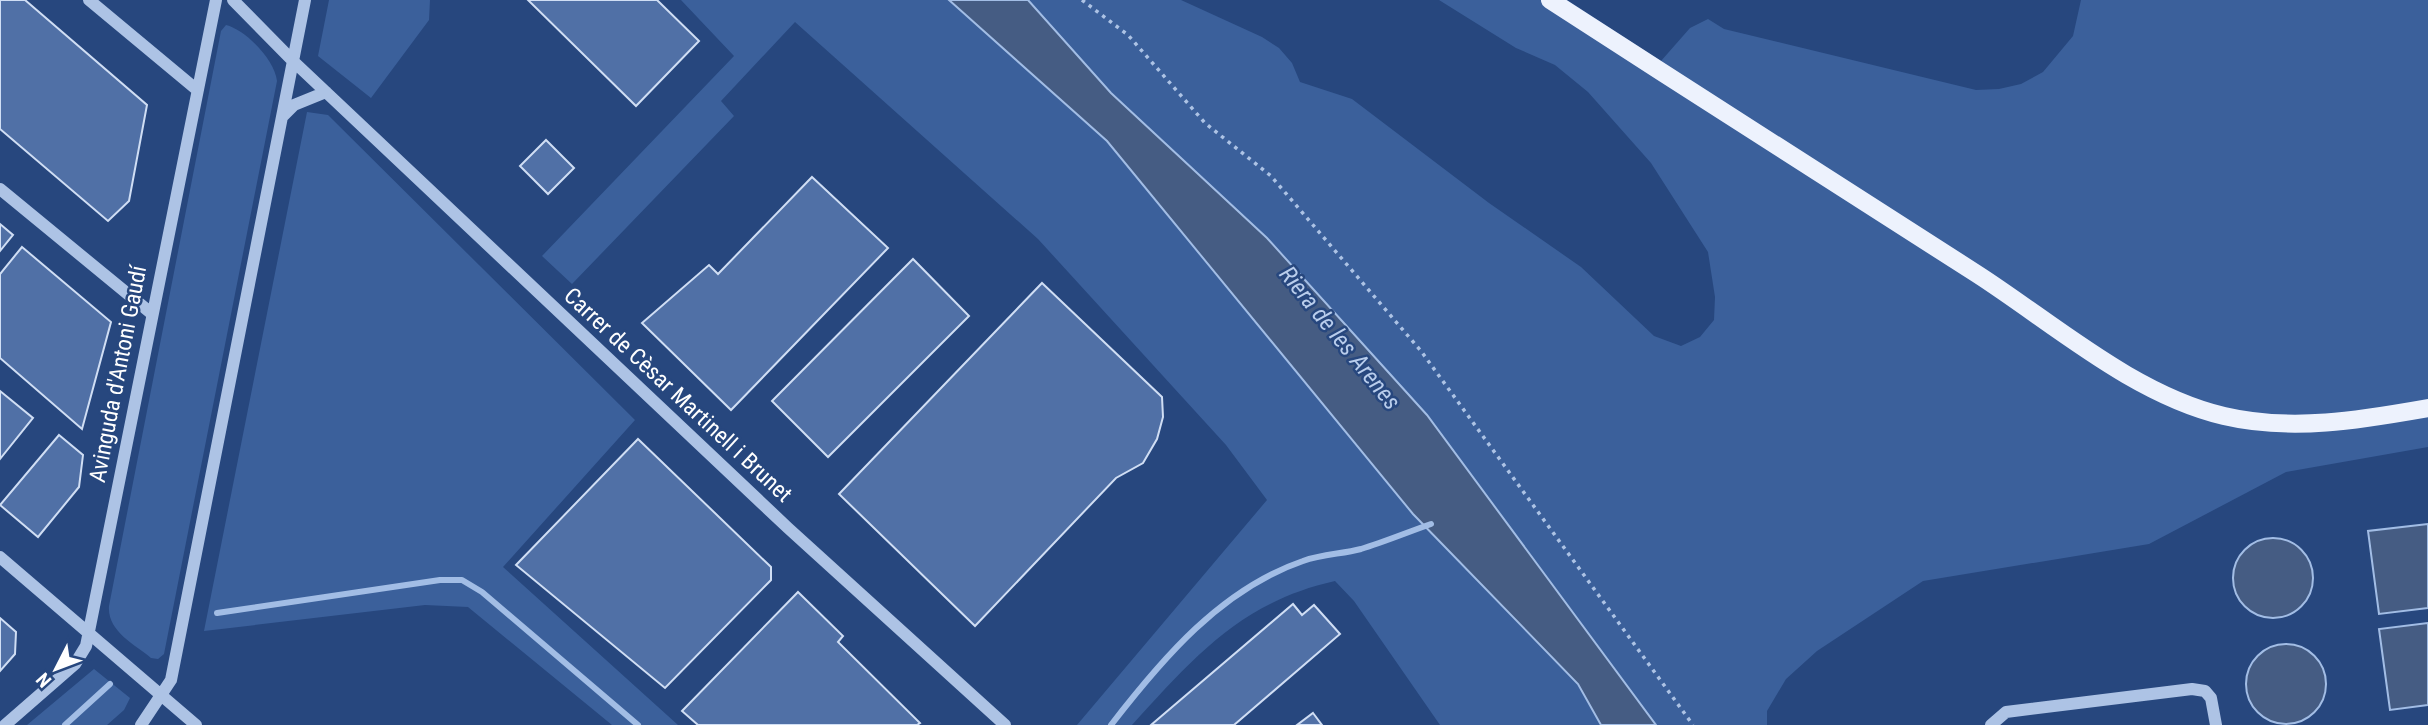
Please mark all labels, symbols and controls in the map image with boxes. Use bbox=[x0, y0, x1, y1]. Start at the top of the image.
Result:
water label: Riera de les Arenes bbox=[1274, 261, 1406, 415]
street label: Avinguda d'Antoni Gaudí bbox=[84, 262, 153, 485]
street label: Carrer de Cèsar Martinell i Brunet bbox=[558, 282, 798, 508]
north arrow bbox=[21, 634, 91, 704]
text: N bbox=[31, 668, 56, 692]

